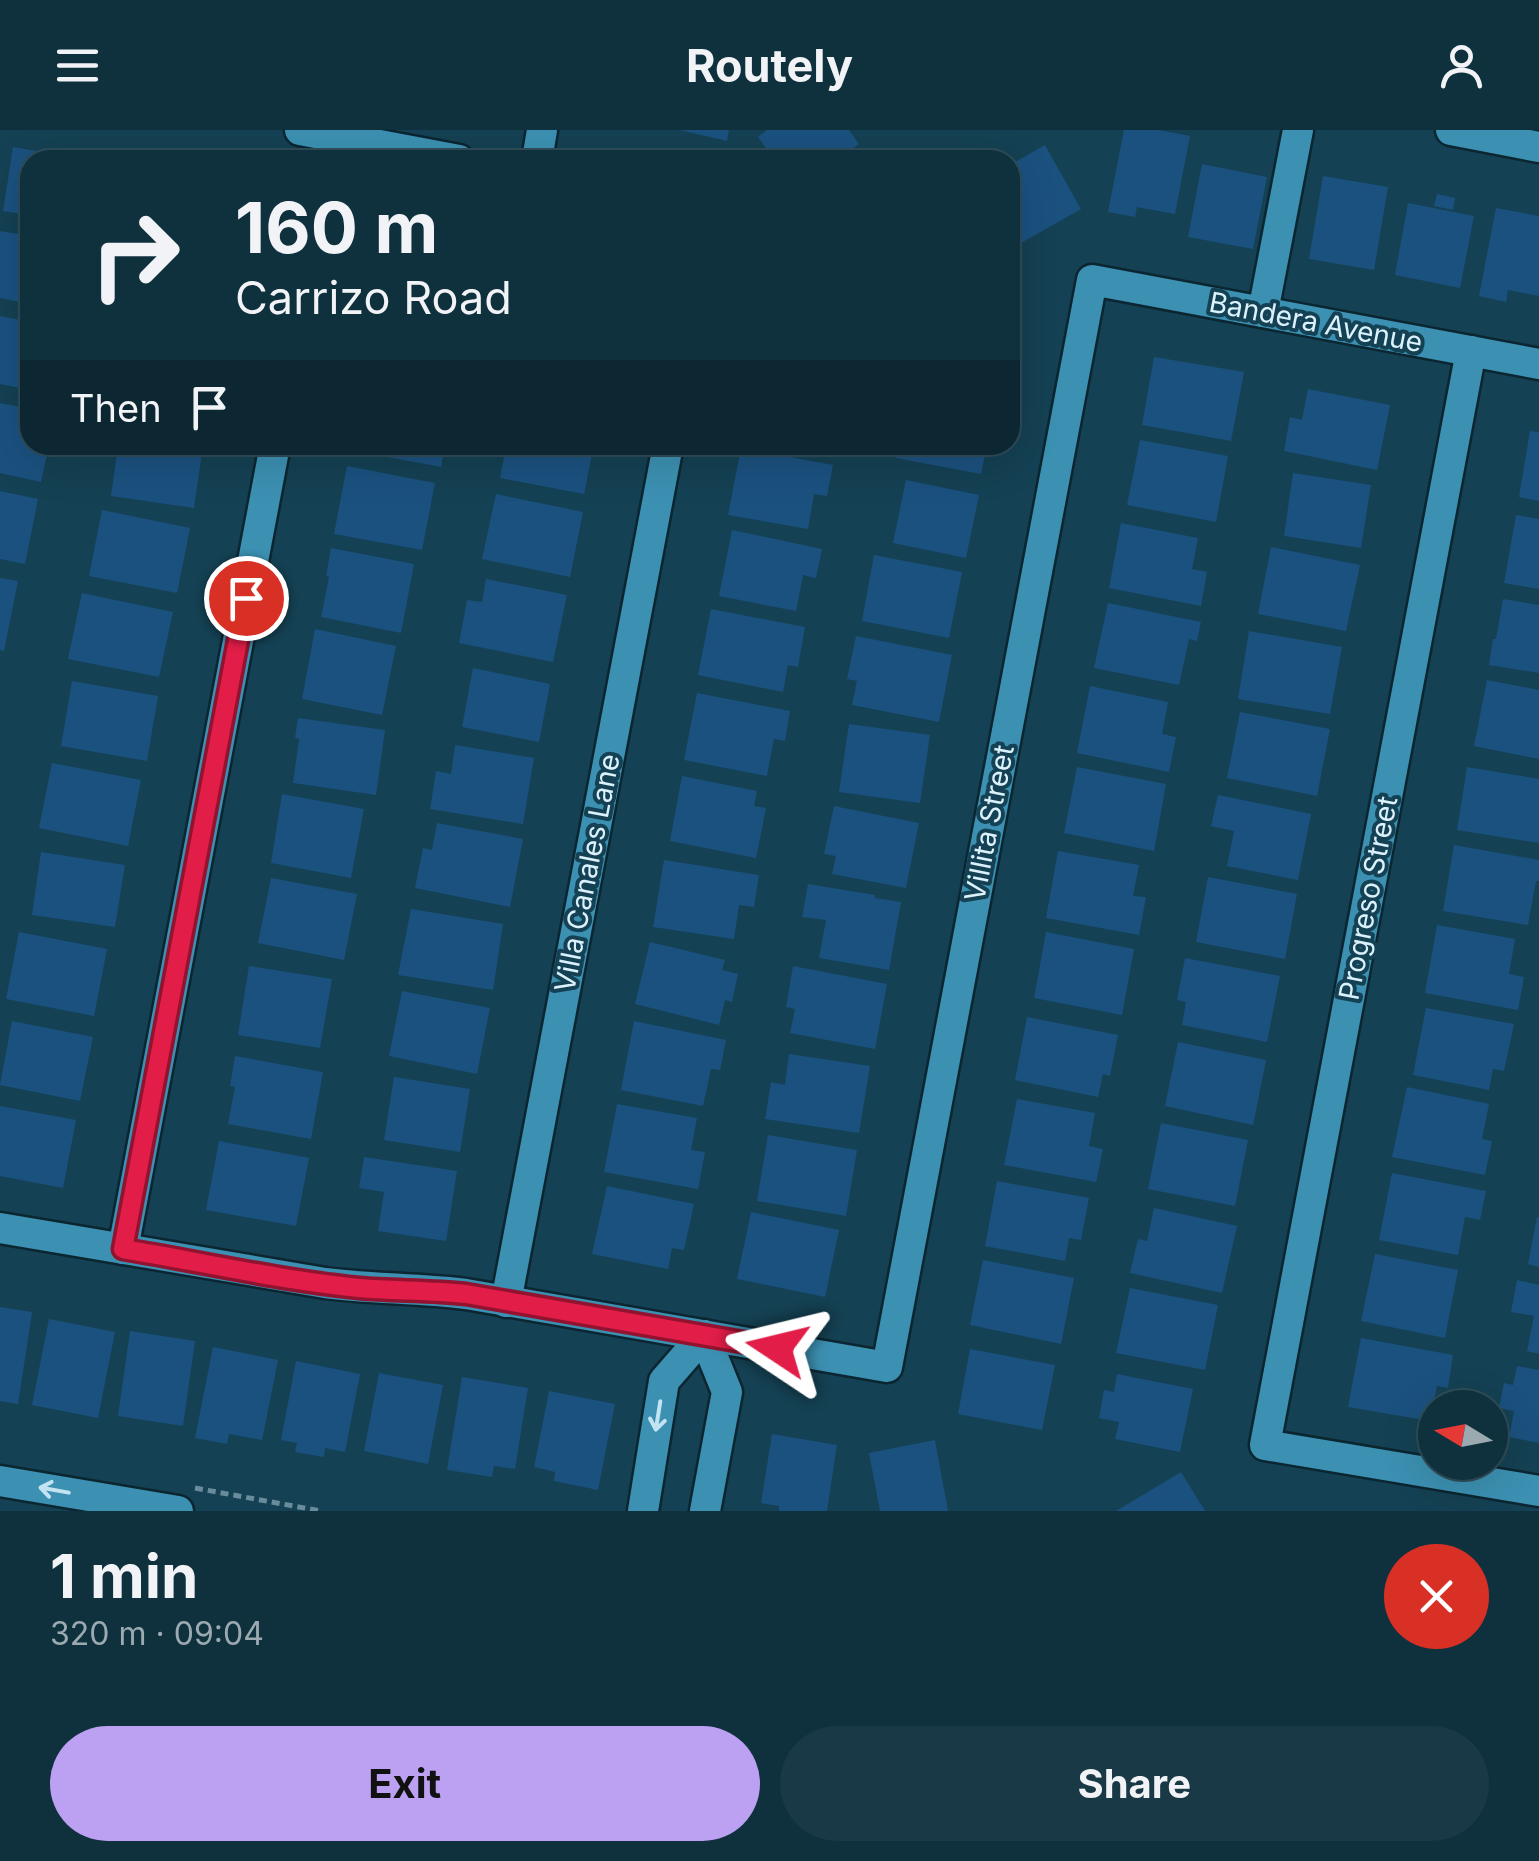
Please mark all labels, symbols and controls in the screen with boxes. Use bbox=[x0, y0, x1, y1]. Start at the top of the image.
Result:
icon: menu bbox=[50, 38, 105, 93]
text: Routely bbox=[686, 38, 853, 93]
icon: person bbox=[1434, 38, 1489, 93]
text: 160 m bbox=[235, 185, 438, 270]
icon: right bbox=[70, 190, 200, 320]
text: Carrizo Road bbox=[235, 270, 512, 325]
street label: Bandera Avenue bbox=[1206, 285, 1426, 359]
icon: arrive bbox=[182, 380, 237, 435]
text: Then bbox=[70, 385, 162, 431]
pin bbox=[204, 556, 289, 641]
icon: arrive bbox=[219, 571, 274, 626]
street label: Villita Street bbox=[957, 742, 1021, 904]
street label: Villa Canales Lane bbox=[547, 751, 627, 995]
street label: Progreso Street bbox=[1332, 793, 1404, 1003]
position arrow bbox=[725, 1296, 829, 1400]
north arrow bbox=[1418, 1390, 1508, 1480]
map controls bbox=[1418, 1390, 1508, 1480]
one-way arrow bbox=[648, 1399, 667, 1432]
one-way arrow bbox=[39, 1480, 71, 1499]
text: 1 min bbox=[50, 1540, 198, 1612]
button: close bbox=[1384, 1544, 1489, 1649]
text: 320 m · 09:04 bbox=[50, 1614, 264, 1653]
button: Exit bbox=[50, 1726, 760, 1841]
button: Share bbox=[780, 1726, 1489, 1841]

